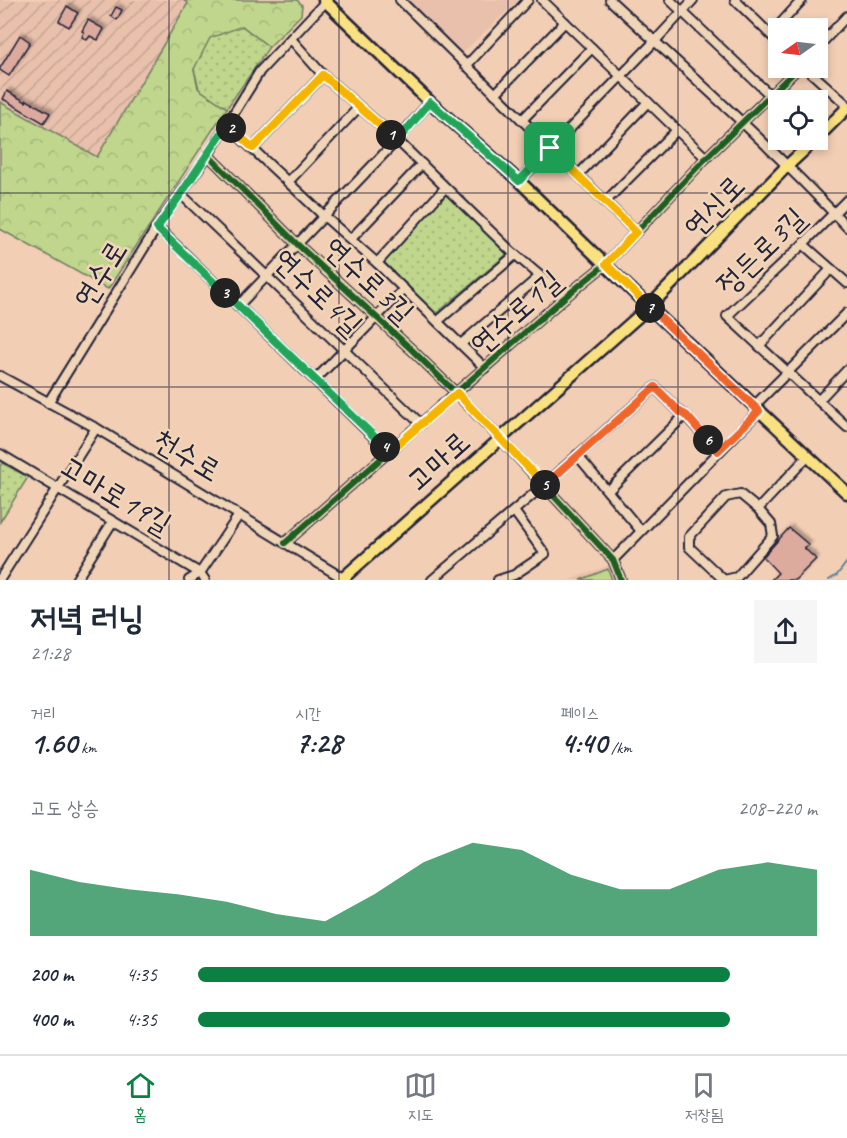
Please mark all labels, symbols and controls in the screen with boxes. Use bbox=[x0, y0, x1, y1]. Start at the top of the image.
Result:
north arrow bbox=[768, 18, 828, 78]
map controls bbox=[768, 18, 828, 150]
button: locate bbox=[768, 90, 828, 150]
pin: 2 bbox=[216, 113, 246, 143]
text: 2 bbox=[227, 118, 235, 138]
pin: 1 bbox=[376, 120, 406, 150]
pin bbox=[524, 122, 575, 173]
text: 1 bbox=[387, 125, 395, 145]
icon: arrive bbox=[533, 131, 566, 164]
street label: 연신로 bbox=[675, 167, 753, 245]
street label: 정든로3길 bbox=[708, 199, 814, 303]
street label: 연수로3길 bbox=[316, 229, 422, 331]
street label: 연수로 bbox=[65, 233, 135, 315]
street label: 연수로4길 bbox=[265, 240, 371, 344]
street label: 연수로1길 bbox=[462, 262, 570, 362]
pin: 3 bbox=[210, 278, 240, 308]
text: 3 bbox=[221, 283, 229, 303]
pin: 7 bbox=[635, 293, 665, 323]
text: 7 bbox=[646, 298, 654, 318]
street label: 천수로 bbox=[146, 420, 228, 490]
street label: 고마로 bbox=[398, 423, 478, 499]
pin: 6 bbox=[693, 425, 723, 455]
text: 6 bbox=[704, 430, 712, 450]
pin: 4 bbox=[370, 432, 400, 462]
text: 4 bbox=[381, 437, 389, 457]
street label: 고마로19길 bbox=[53, 447, 179, 543]
pin: 5 bbox=[530, 470, 560, 500]
text: 5 bbox=[542, 475, 548, 495]
text: 저녁 러닝 bbox=[30, 597, 144, 639]
button: share bbox=[754, 600, 817, 663]
text: 21:28 bbox=[30, 641, 70, 666]
text: 거리 bbox=[30, 704, 56, 724]
text: 시간 bbox=[295, 704, 321, 724]
text: 페이스 bbox=[561, 704, 599, 724]
text: 1.60 bbox=[30, 724, 77, 762]
text: 7:28 bbox=[295, 724, 342, 762]
text: 4:40 bbox=[561, 724, 607, 762]
text: km bbox=[77, 738, 97, 758]
text: /km bbox=[607, 738, 632, 758]
text: 고도 상승 bbox=[30, 796, 99, 821]
text: 208–220 m bbox=[738, 796, 817, 821]
text: 200 m bbox=[30, 962, 73, 987]
text: 4:35 bbox=[126, 962, 157, 987]
text: 400 m bbox=[30, 1007, 73, 1032]
text: 4:35 bbox=[126, 1007, 157, 1032]
tab: 홈 bbox=[124, 1069, 157, 1125]
tab: 지도 bbox=[404, 1069, 437, 1125]
tab: 저장됨 bbox=[685, 1069, 723, 1125]

